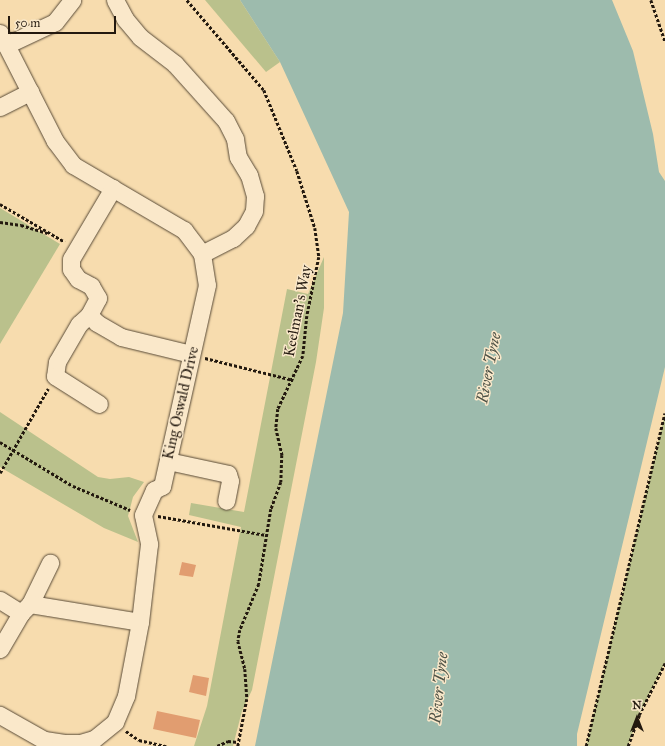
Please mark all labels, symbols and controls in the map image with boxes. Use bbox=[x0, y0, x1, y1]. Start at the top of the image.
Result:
scale bar bbox=[10, 8, 118, 34]
text: 50 m bbox=[15, 16, 40, 30]
street label: Keelman's Way bbox=[280, 264, 316, 358]
water label: River Tyne bbox=[473, 331, 505, 405]
street label: King Oswald Drive bbox=[159, 345, 203, 461]
water label: River Tyne bbox=[426, 651, 452, 725]
north arrow bbox=[617, 698, 657, 738]
text: N bbox=[632, 699, 642, 712]

